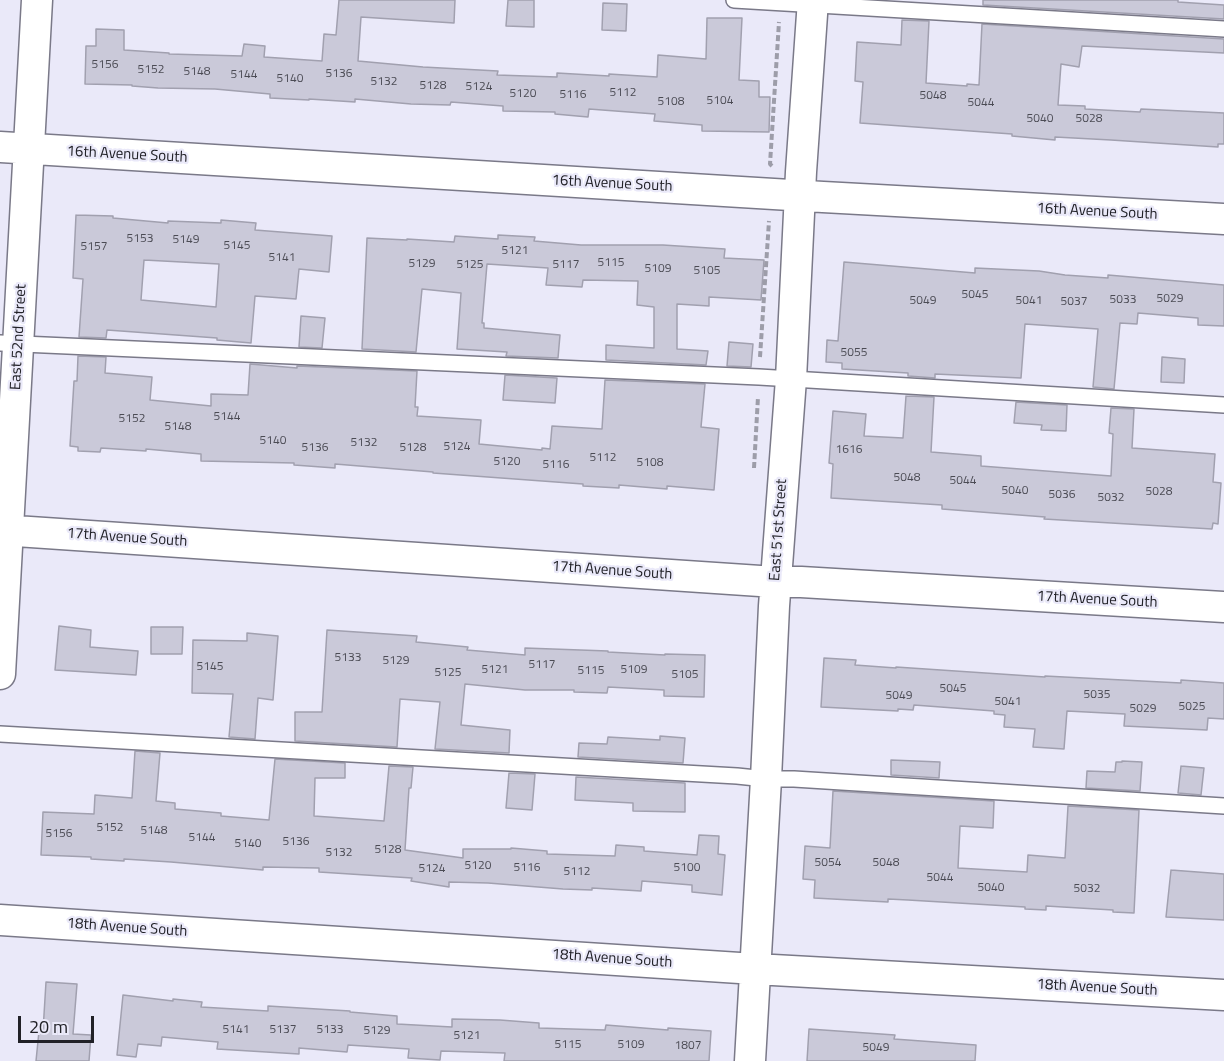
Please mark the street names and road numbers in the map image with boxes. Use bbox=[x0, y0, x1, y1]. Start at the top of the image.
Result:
street label: 16th Avenue South bbox=[66, 143, 188, 167]
street label: 16th Avenue South bbox=[551, 172, 673, 196]
street label: 16th Avenue South bbox=[1036, 200, 1158, 224]
street label: East 52nd Street bbox=[7, 284, 31, 390]
street label: East 51st Street bbox=[766, 478, 792, 582]
street label: 17th Avenue South bbox=[66, 525, 188, 551]
street label: 17th Avenue South bbox=[551, 558, 673, 584]
street label: 17th Avenue South bbox=[1036, 588, 1158, 612]
street label: 18th Avenue South bbox=[66, 915, 188, 941]
street label: 18th Avenue South bbox=[551, 946, 673, 972]
street label: 18th Avenue South bbox=[1036, 976, 1158, 1000]

